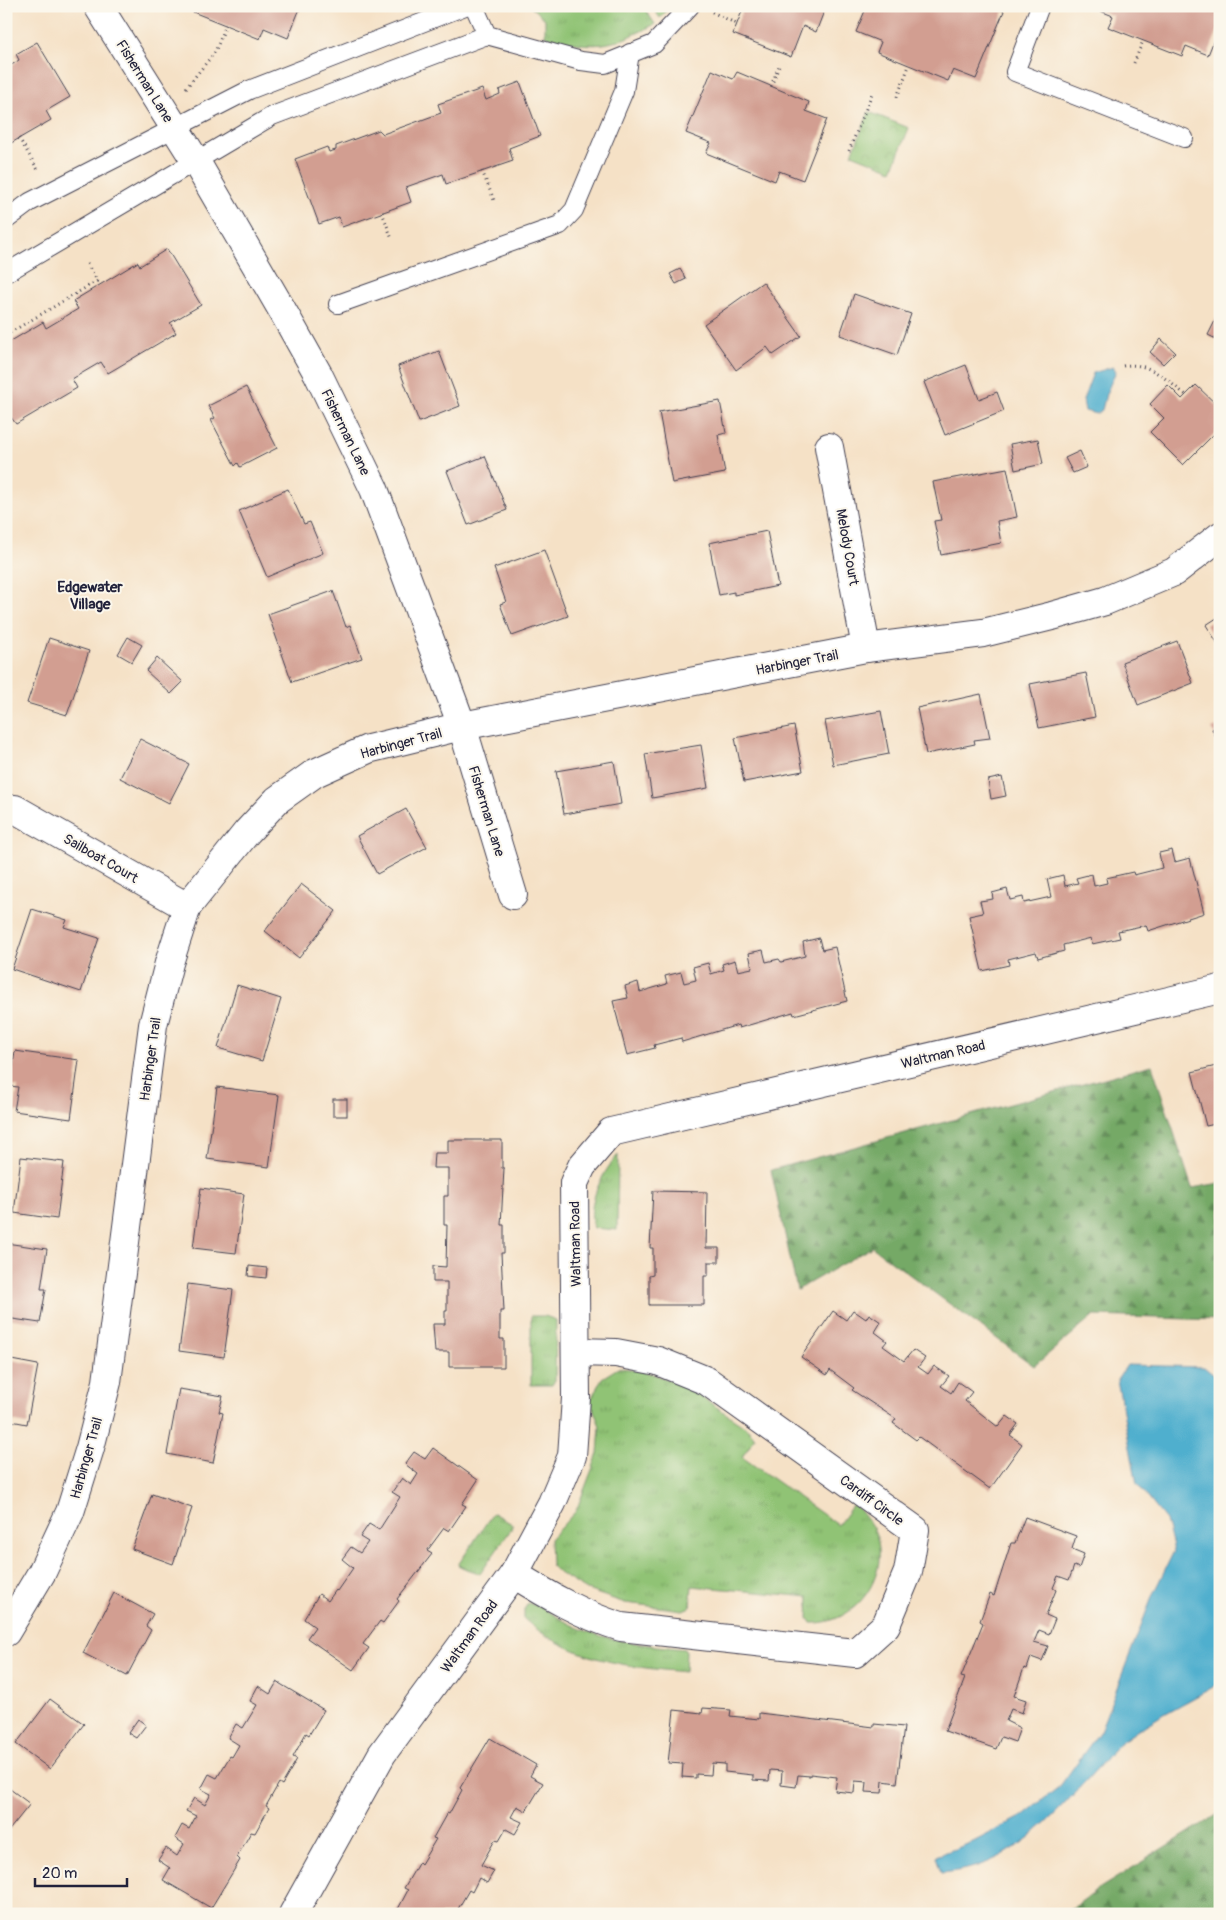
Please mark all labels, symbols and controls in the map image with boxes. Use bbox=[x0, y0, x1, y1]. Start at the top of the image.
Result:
street label: Fisherman Lane bbox=[112, 37, 177, 126]
street label: Fisherman Lane bbox=[317, 386, 374, 478]
street label: Melody Court bbox=[832, 507, 863, 587]
district label: Edgewater Village bbox=[57, 578, 123, 614]
street label: Harbinger Trail bbox=[754, 646, 840, 679]
street label: Harbinger Trail bbox=[358, 724, 444, 763]
street label: Fisherman Lane bbox=[465, 764, 508, 859]
street label: Sailboat Court bbox=[60, 830, 141, 887]
street label: Harbinger Trail bbox=[136, 1016, 165, 1102]
street label: Waltman Road bbox=[899, 1037, 987, 1072]
street label: Waltman Road bbox=[566, 1201, 585, 1287]
street label: Harbinger Trail bbox=[67, 1415, 106, 1501]
street label: Cardiff Circle bbox=[836, 1472, 907, 1529]
street label: Waltman Road bbox=[437, 1596, 502, 1676]
scale bar bbox=[35, 1855, 128, 1887]
text: 20 m bbox=[42, 1864, 77, 1883]

